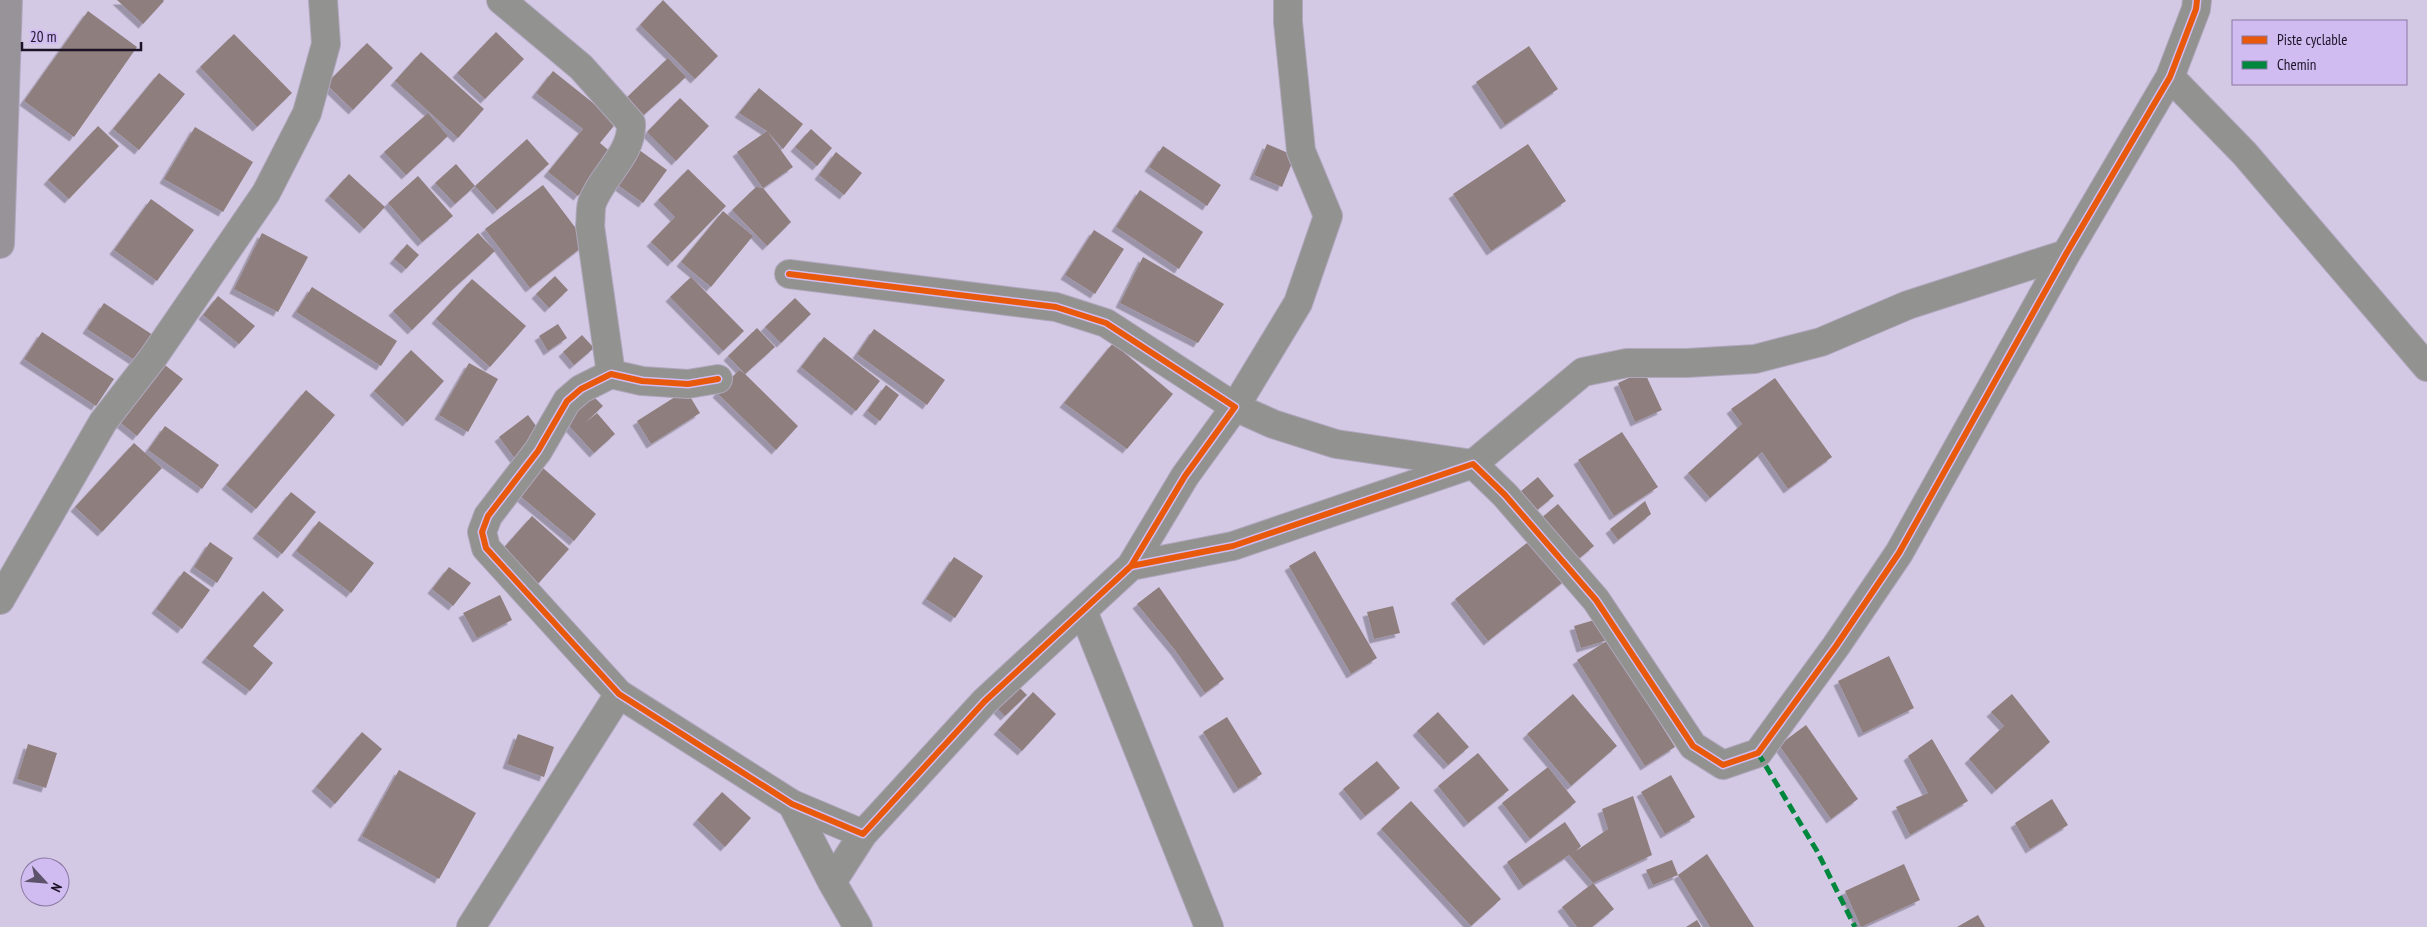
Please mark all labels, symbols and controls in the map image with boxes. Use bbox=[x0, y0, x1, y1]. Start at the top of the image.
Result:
scale bar bbox=[22, 20, 141, 52]
legend bbox=[2232, 20, 2407, 85]
text: 20 m bbox=[30, 27, 56, 46]
text: Piste cyclable bbox=[2277, 30, 2347, 49]
text: Chemin bbox=[2277, 55, 2316, 74]
north arrow bbox=[20, 857, 70, 907]
text: N bbox=[47, 880, 66, 895]

